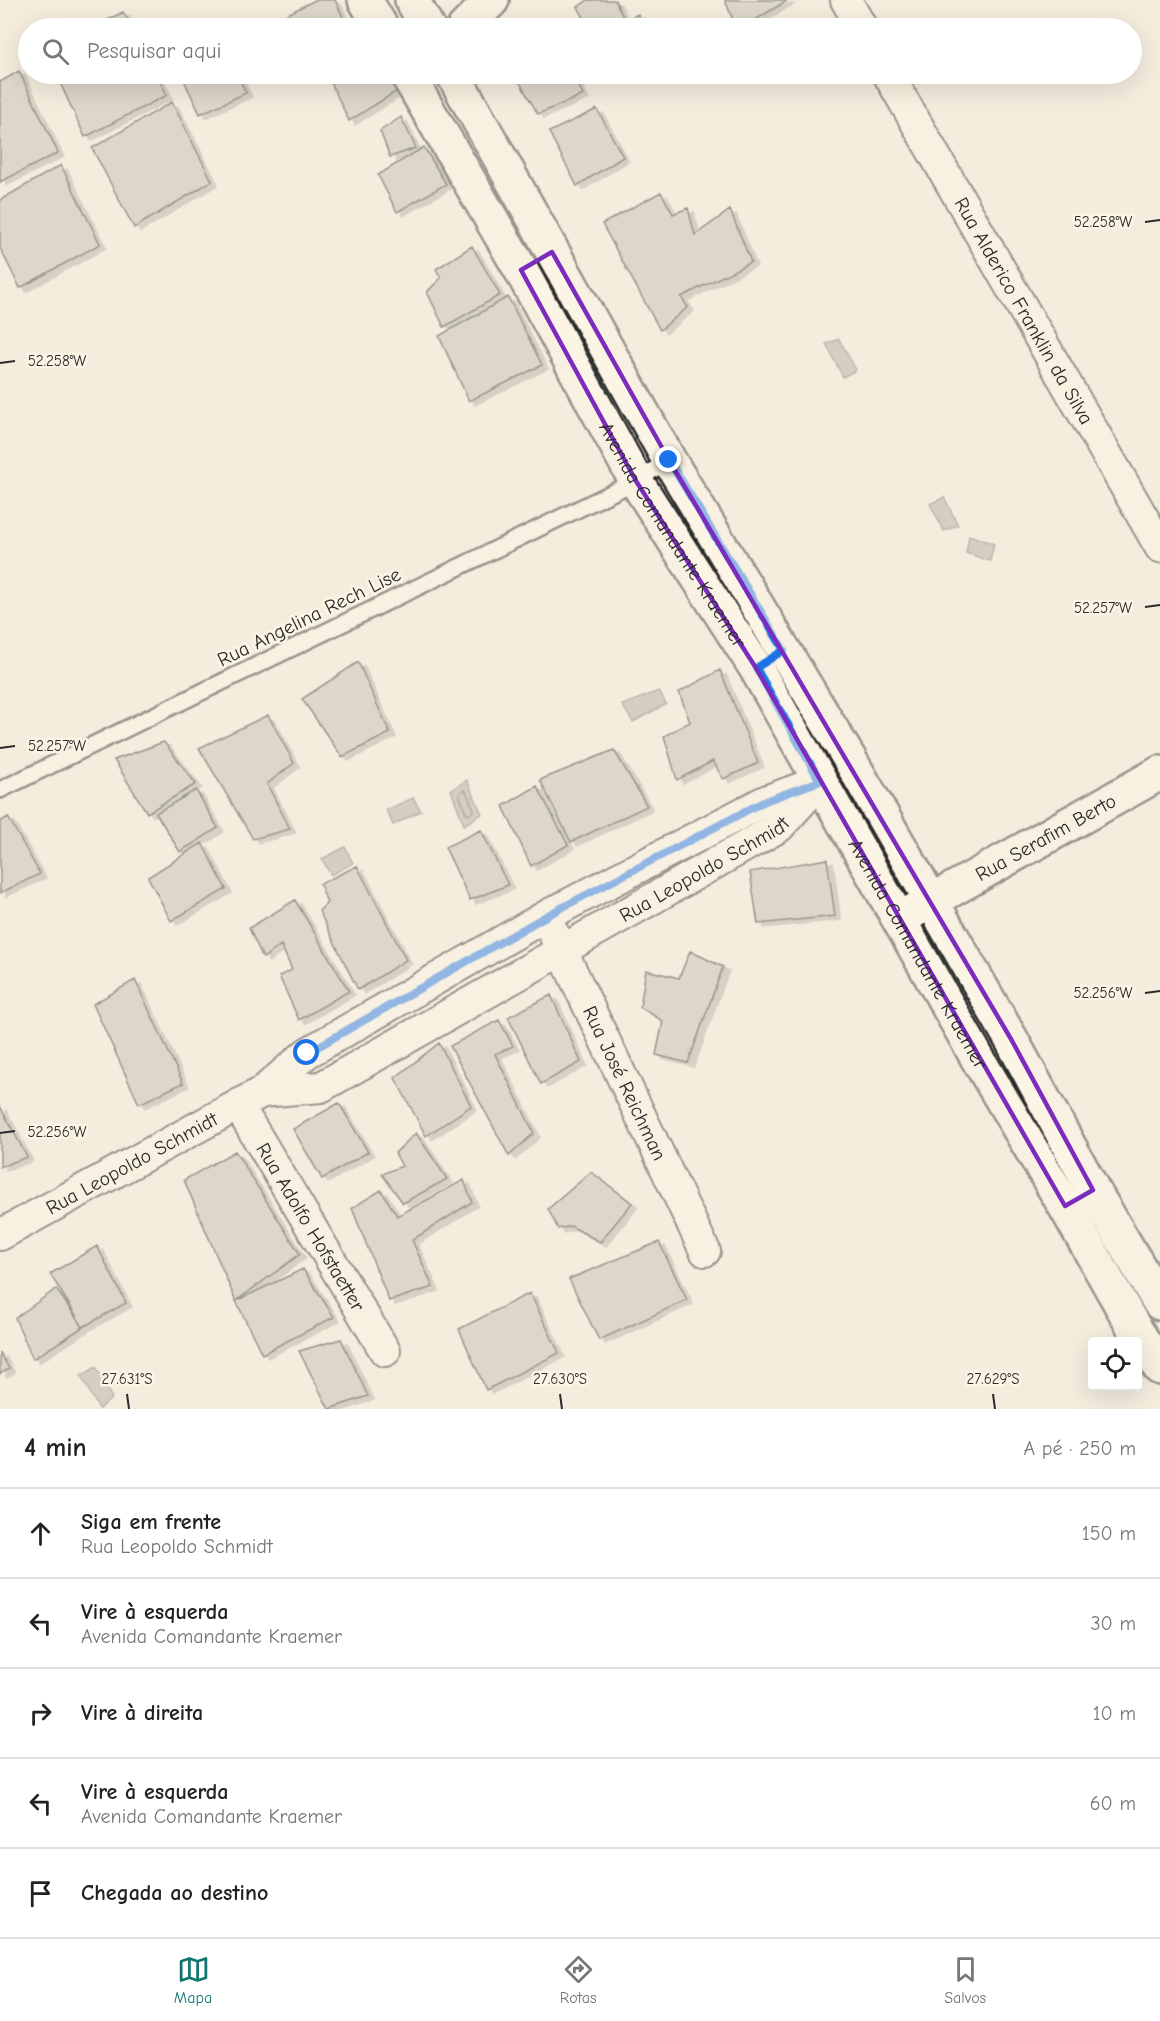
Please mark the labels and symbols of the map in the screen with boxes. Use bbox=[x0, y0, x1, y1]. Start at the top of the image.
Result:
street label: Rua Alderico Franklin da Silva bbox=[950, 193, 1098, 428]
text: 52.258°W bbox=[1074, 213, 1132, 231]
text: 52.258°W bbox=[28, 352, 86, 370]
street label: Avenida Comandante Kraemer bbox=[594, 418, 751, 652]
route end bbox=[655, 446, 681, 472]
street label: Rua Angelina Rech Lise bbox=[214, 563, 404, 671]
text: 52.257°W bbox=[1074, 599, 1132, 617]
text: 52.257°W bbox=[28, 737, 86, 755]
street label: Rua Serafim Berto bbox=[971, 789, 1120, 886]
street label: Rua Leopoldo Schmidt bbox=[615, 811, 795, 927]
street label: Avenida Comandante Kraemer bbox=[844, 835, 993, 1073]
text: 52.256°W bbox=[1073, 984, 1133, 1002]
street label: Rua José Reichman bbox=[578, 1002, 672, 1164]
route start bbox=[293, 1039, 319, 1065]
street label: Rua Leopoldo Schmidt bbox=[42, 1106, 222, 1219]
text: 52.256°W bbox=[27, 1123, 87, 1141]
street label: Rua Adolfo Hofstaetter bbox=[252, 1139, 370, 1315]
text: 27.631°S bbox=[102, 1370, 152, 1388]
text: 27.630°S bbox=[533, 1370, 587, 1388]
text: 27.629°S bbox=[966, 1370, 1020, 1388]

